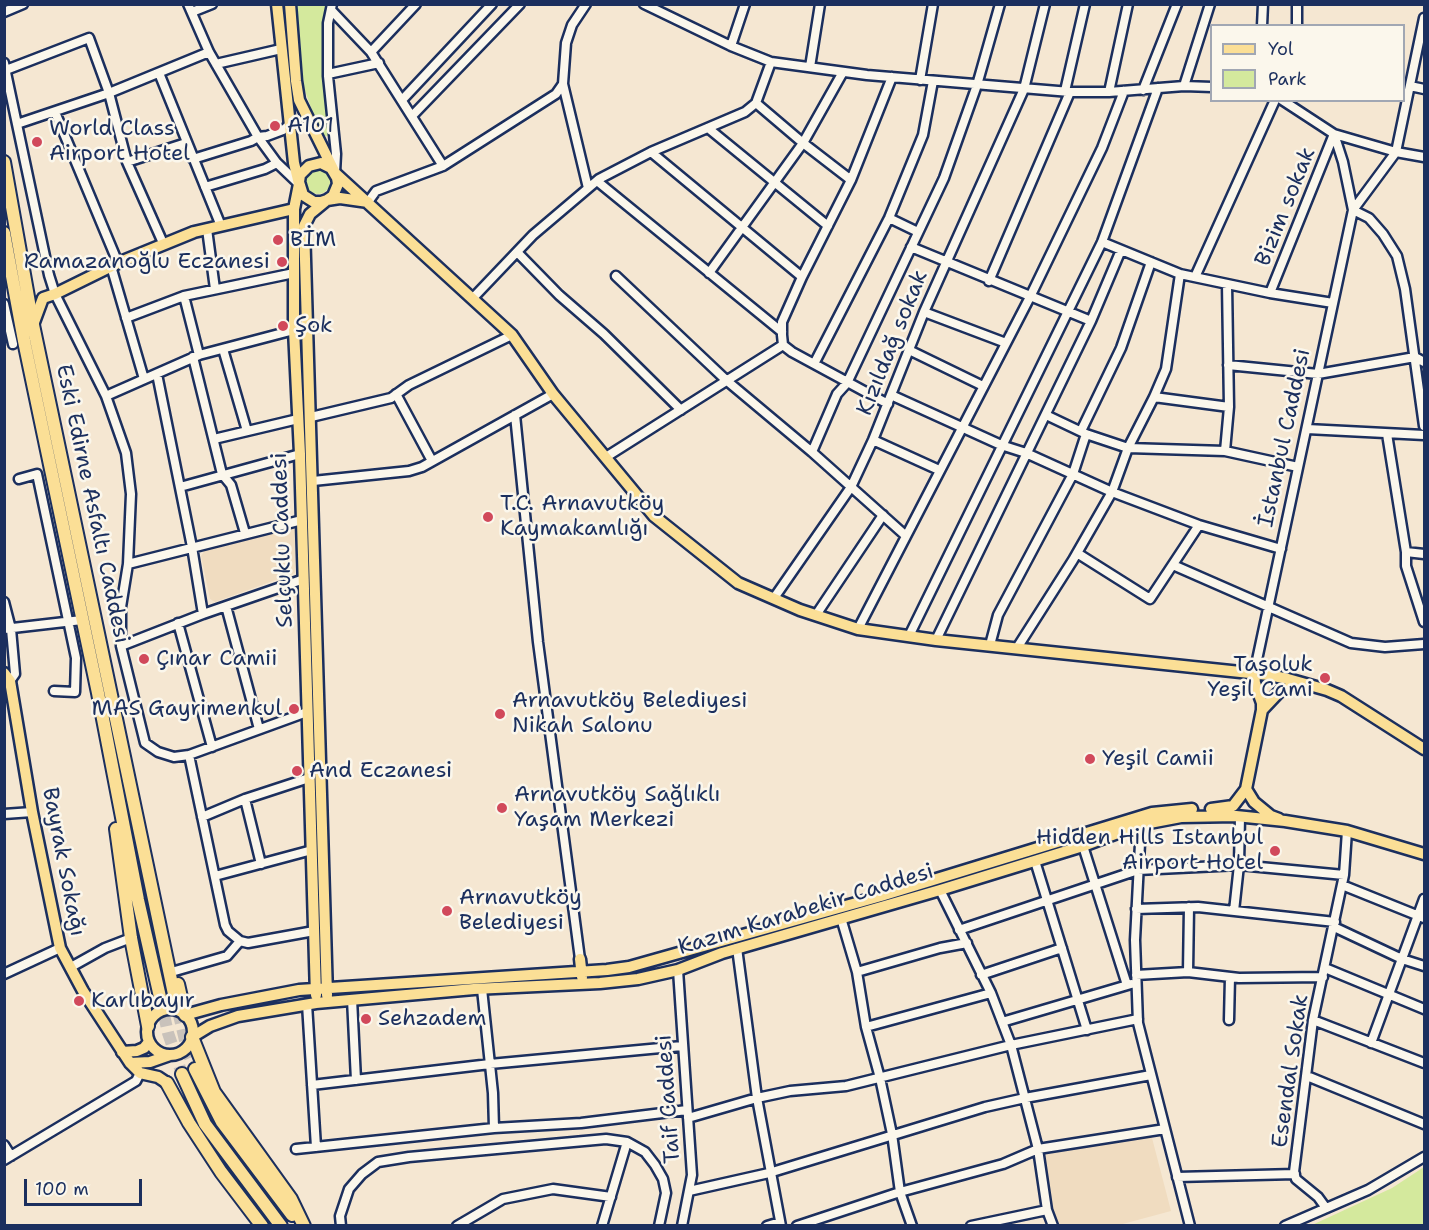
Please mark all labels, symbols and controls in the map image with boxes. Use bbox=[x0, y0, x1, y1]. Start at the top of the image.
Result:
legend bbox=[1210, 24, 1405, 102]
text: Yol bbox=[1268, 37, 1293, 61]
text: Park bbox=[1268, 67, 1307, 91]
place label: A101 bbox=[287, 113, 334, 139]
place label: World Class Airport Hotel bbox=[49, 116, 190, 168]
marker: A101 bbox=[268, 119, 282, 133]
marker: World Class Airport Hotel bbox=[30, 135, 44, 149]
street label: Bizim sokak bbox=[1250, 144, 1322, 270]
place label: BİM bbox=[290, 227, 336, 253]
marker: BİM bbox=[271, 233, 285, 247]
place label: Ramazanoğlu Eczanesi bbox=[24, 249, 270, 275]
marker: Ramazanoğlu Eczanesi bbox=[275, 255, 289, 269]
street label: Kızıldağ sokak bbox=[852, 266, 934, 420]
place label: Şok bbox=[295, 313, 333, 339]
marker: Şok bbox=[276, 319, 290, 333]
street label: İstanbul Caddesi bbox=[1253, 346, 1317, 530]
street label: Eski Edirne Asfaltı Caddesi bbox=[50, 362, 134, 646]
street label: Selçuklu Caddesi bbox=[267, 452, 299, 628]
place label: T.C. Arnavutköy Kaymakamlığı bbox=[500, 491, 665, 542]
marker: T.C. Arnavutköy Kaymakamlığı bbox=[481, 510, 495, 524]
place label: Çınar Camii bbox=[156, 646, 278, 672]
marker: Çınar Camii bbox=[137, 652, 151, 666]
place label: Taşoluk Yeşil Cami bbox=[1207, 652, 1313, 704]
marker: Taşoluk Yeşil Cami bbox=[1318, 671, 1332, 685]
place label: Arnavutköy Belediyesi Nikah Salonu bbox=[512, 688, 747, 740]
place label: MAS Gayrimenkul bbox=[92, 696, 282, 722]
marker: MAS Gayrimenkul bbox=[287, 702, 301, 716]
marker: Arnavutköy Belediyesi Nikah Salonu bbox=[493, 707, 507, 721]
place label: Yeşil Camii bbox=[1102, 746, 1214, 772]
marker: Yeşil Camii bbox=[1083, 752, 1097, 766]
place label: And Eczanesi bbox=[309, 758, 452, 784]
marker: And Eczanesi bbox=[290, 764, 304, 778]
place label: Arnavutköy Sağlıklı Yaşam Merkezi bbox=[514, 782, 721, 834]
street label: Bayrak Sokağı bbox=[36, 785, 90, 939]
marker: Arnavutköy Sağlıklı Yaşam Merkezi bbox=[495, 801, 509, 815]
place label: Hidden Hills Istanbul Airport Hotel bbox=[1036, 825, 1263, 876]
marker: Hidden Hills Istanbul Airport Hotel bbox=[1268, 844, 1282, 858]
street label: Kazım Karabekir Caddesi bbox=[675, 859, 937, 961]
place label: Arnavutköy Belediyesi bbox=[459, 885, 582, 936]
marker: Arnavutköy Belediyesi bbox=[440, 904, 454, 918]
place label: Karlıbayır bbox=[91, 988, 195, 1014]
street label: Esendal Sokak bbox=[1267, 993, 1315, 1149]
marker: Karlıbayır bbox=[72, 994, 86, 1008]
place label: Sehzadem bbox=[378, 1006, 486, 1032]
marker: Sehzadem bbox=[359, 1012, 373, 1026]
street label: Taif Caddesi bbox=[651, 1034, 687, 1164]
scale bar bbox=[27, 1167, 146, 1205]
text: 100 m bbox=[35, 1177, 89, 1201]

